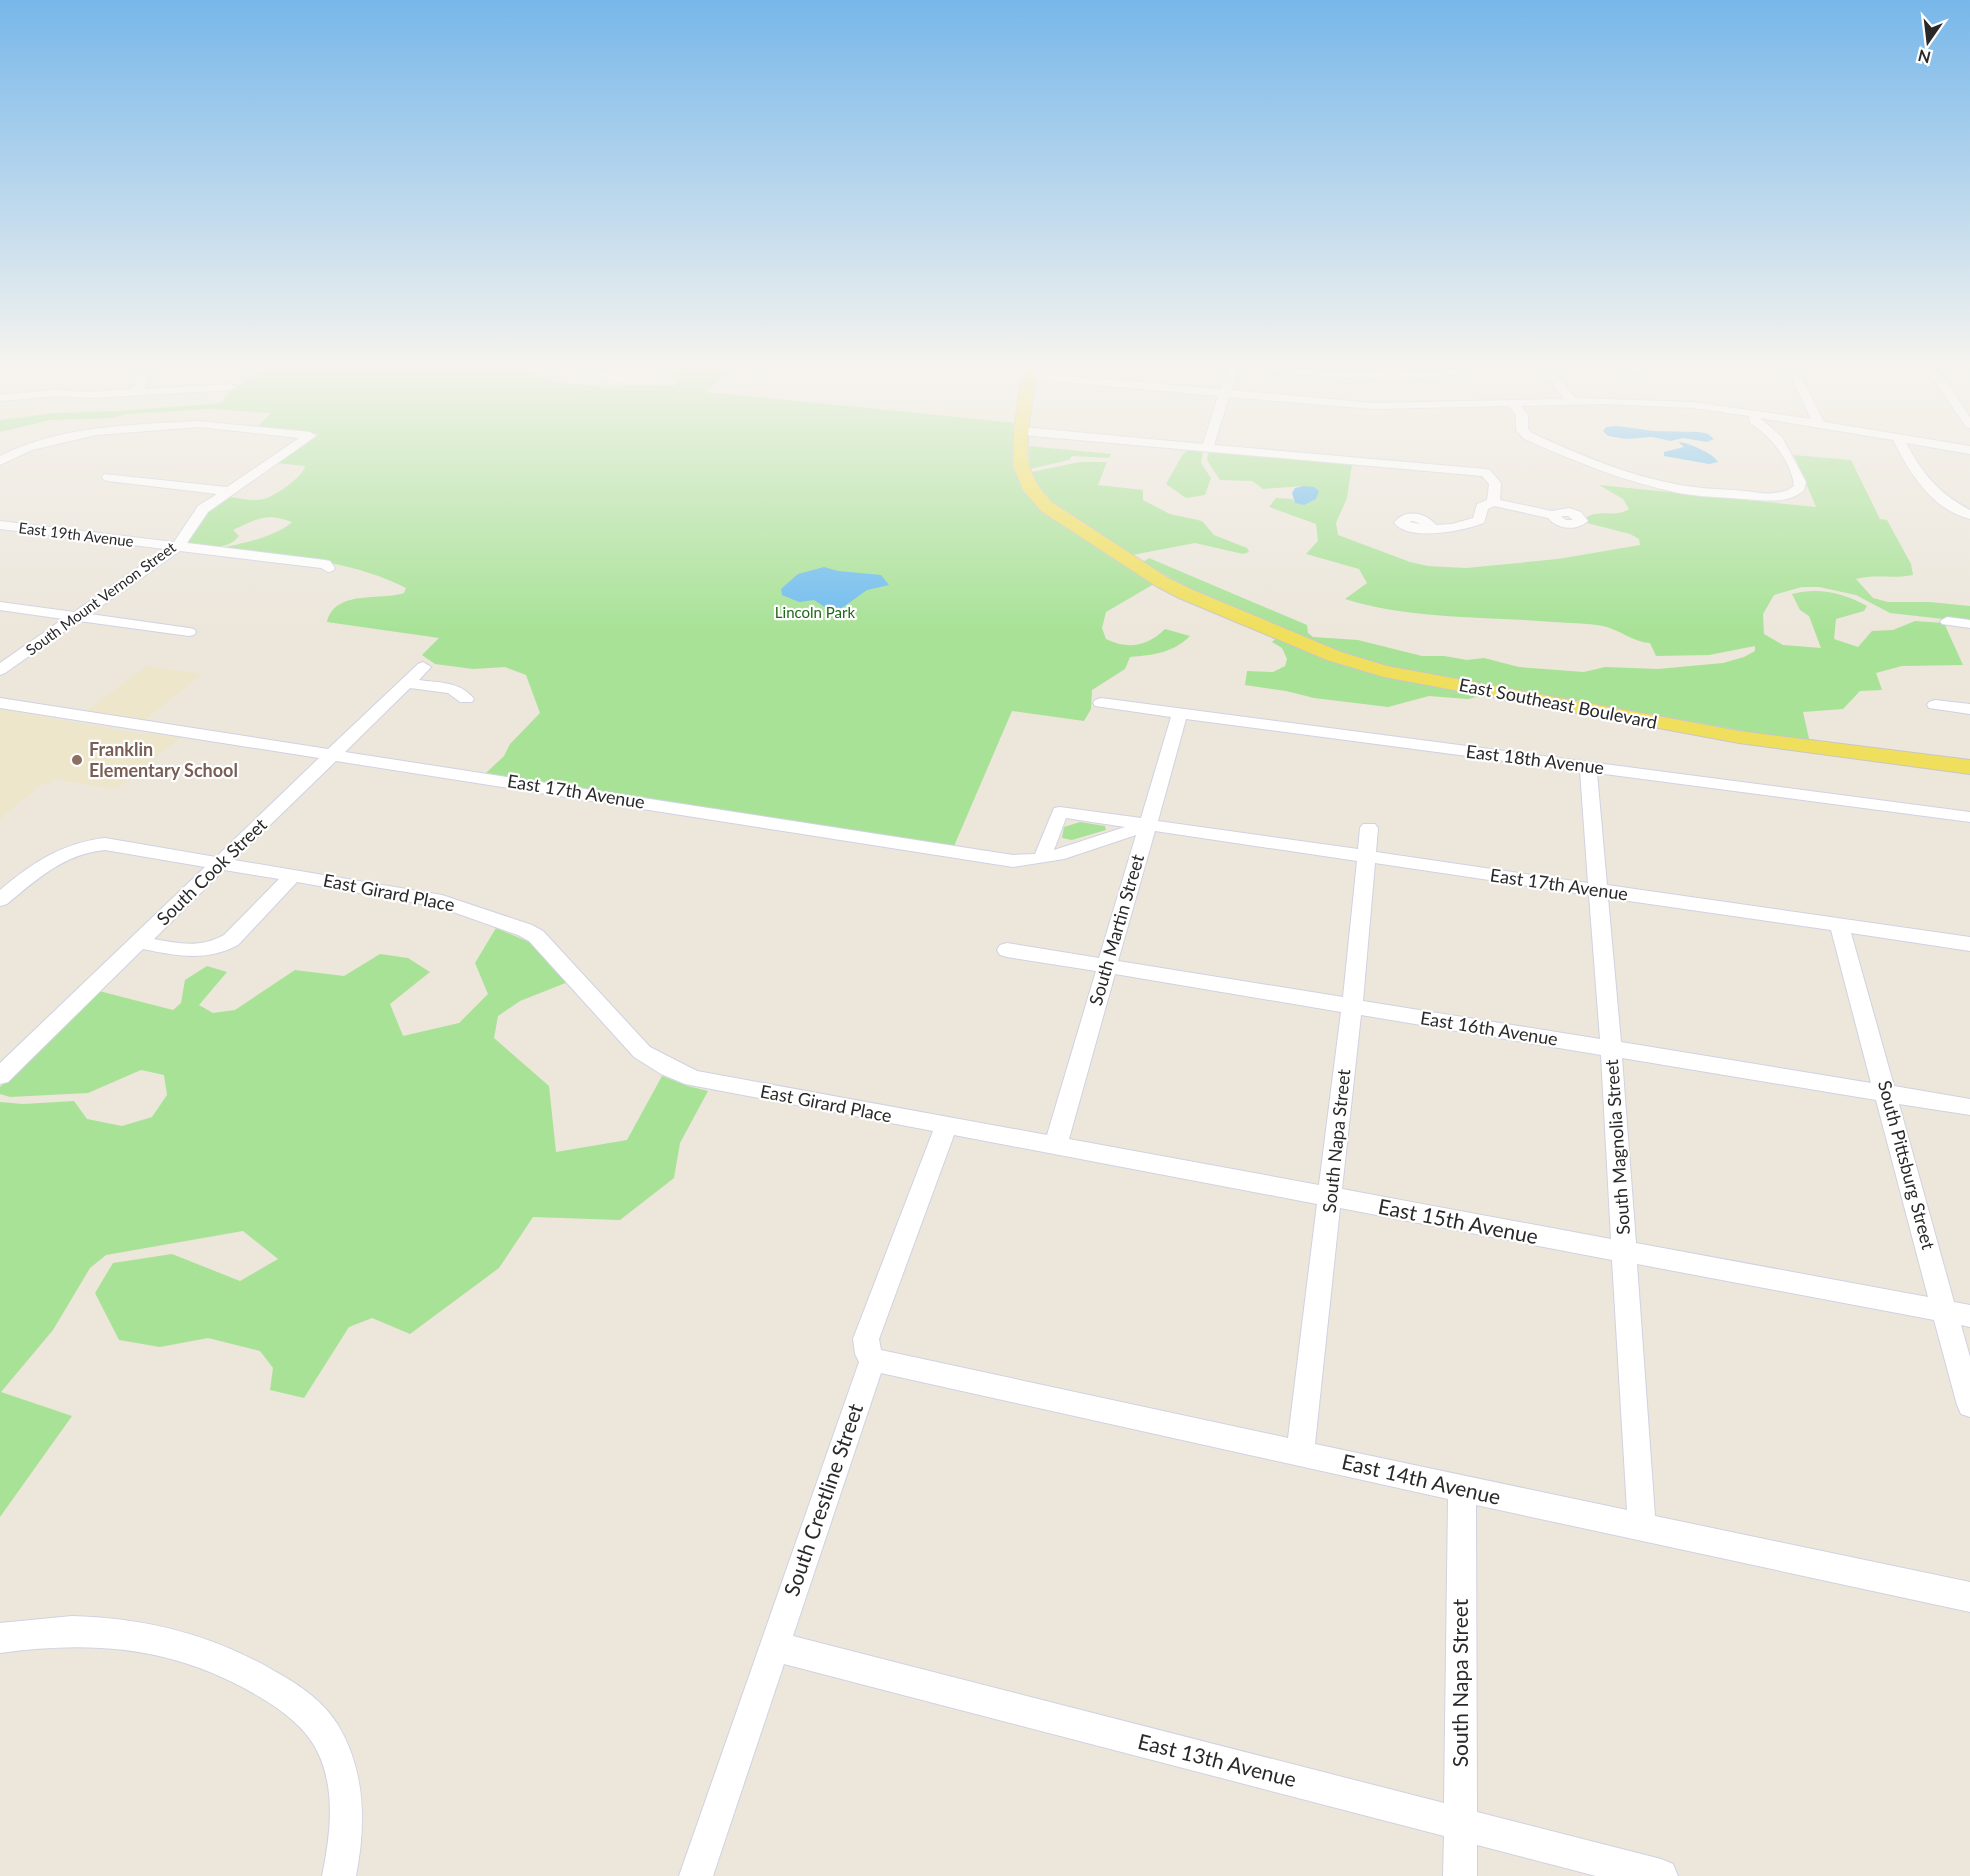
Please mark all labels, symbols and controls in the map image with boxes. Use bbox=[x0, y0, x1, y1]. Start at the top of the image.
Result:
north arrow bbox=[1898, 12, 1958, 72]
text: N bbox=[1916, 46, 1933, 68]
street label: East 19th Avenue bbox=[18, 518, 135, 550]
street label: South Mount Vernon Street bbox=[22, 537, 179, 659]
park label: Lincoln Park bbox=[775, 603, 856, 621]
street label: East Southeast Boulevard bbox=[1457, 673, 1659, 733]
place label: Franklin Elementary School bbox=[89, 738, 238, 781]
street label: East 18th Avenue bbox=[1465, 740, 1605, 778]
marker: Franklin Elementary School bbox=[70, 753, 84, 767]
street label: East 17th Avenue bbox=[506, 769, 647, 813]
street label: South Cook Street bbox=[152, 813, 271, 929]
street label: South Martin Street bbox=[1084, 851, 1148, 1008]
street label: East 17th Avenue bbox=[1489, 863, 1630, 905]
street label: East Girard Place bbox=[322, 868, 457, 916]
street label: East 16th Avenue bbox=[1419, 1006, 1560, 1050]
street label: South Magnolia Street bbox=[1600, 1058, 1634, 1235]
street label: South Napa Street bbox=[1318, 1067, 1355, 1214]
street label: South Pittsburg Street bbox=[1874, 1078, 1940, 1252]
street label: East Girard Place bbox=[759, 1079, 894, 1127]
street label: East 15th Avenue bbox=[1376, 1193, 1540, 1248]
street label: South Crestline Street bbox=[778, 1400, 867, 1599]
street label: East 14th Avenue bbox=[1339, 1448, 1503, 1509]
street label: South Napa Street bbox=[1447, 1598, 1472, 1767]
street label: East 13th Avenue bbox=[1136, 1728, 1299, 1791]

